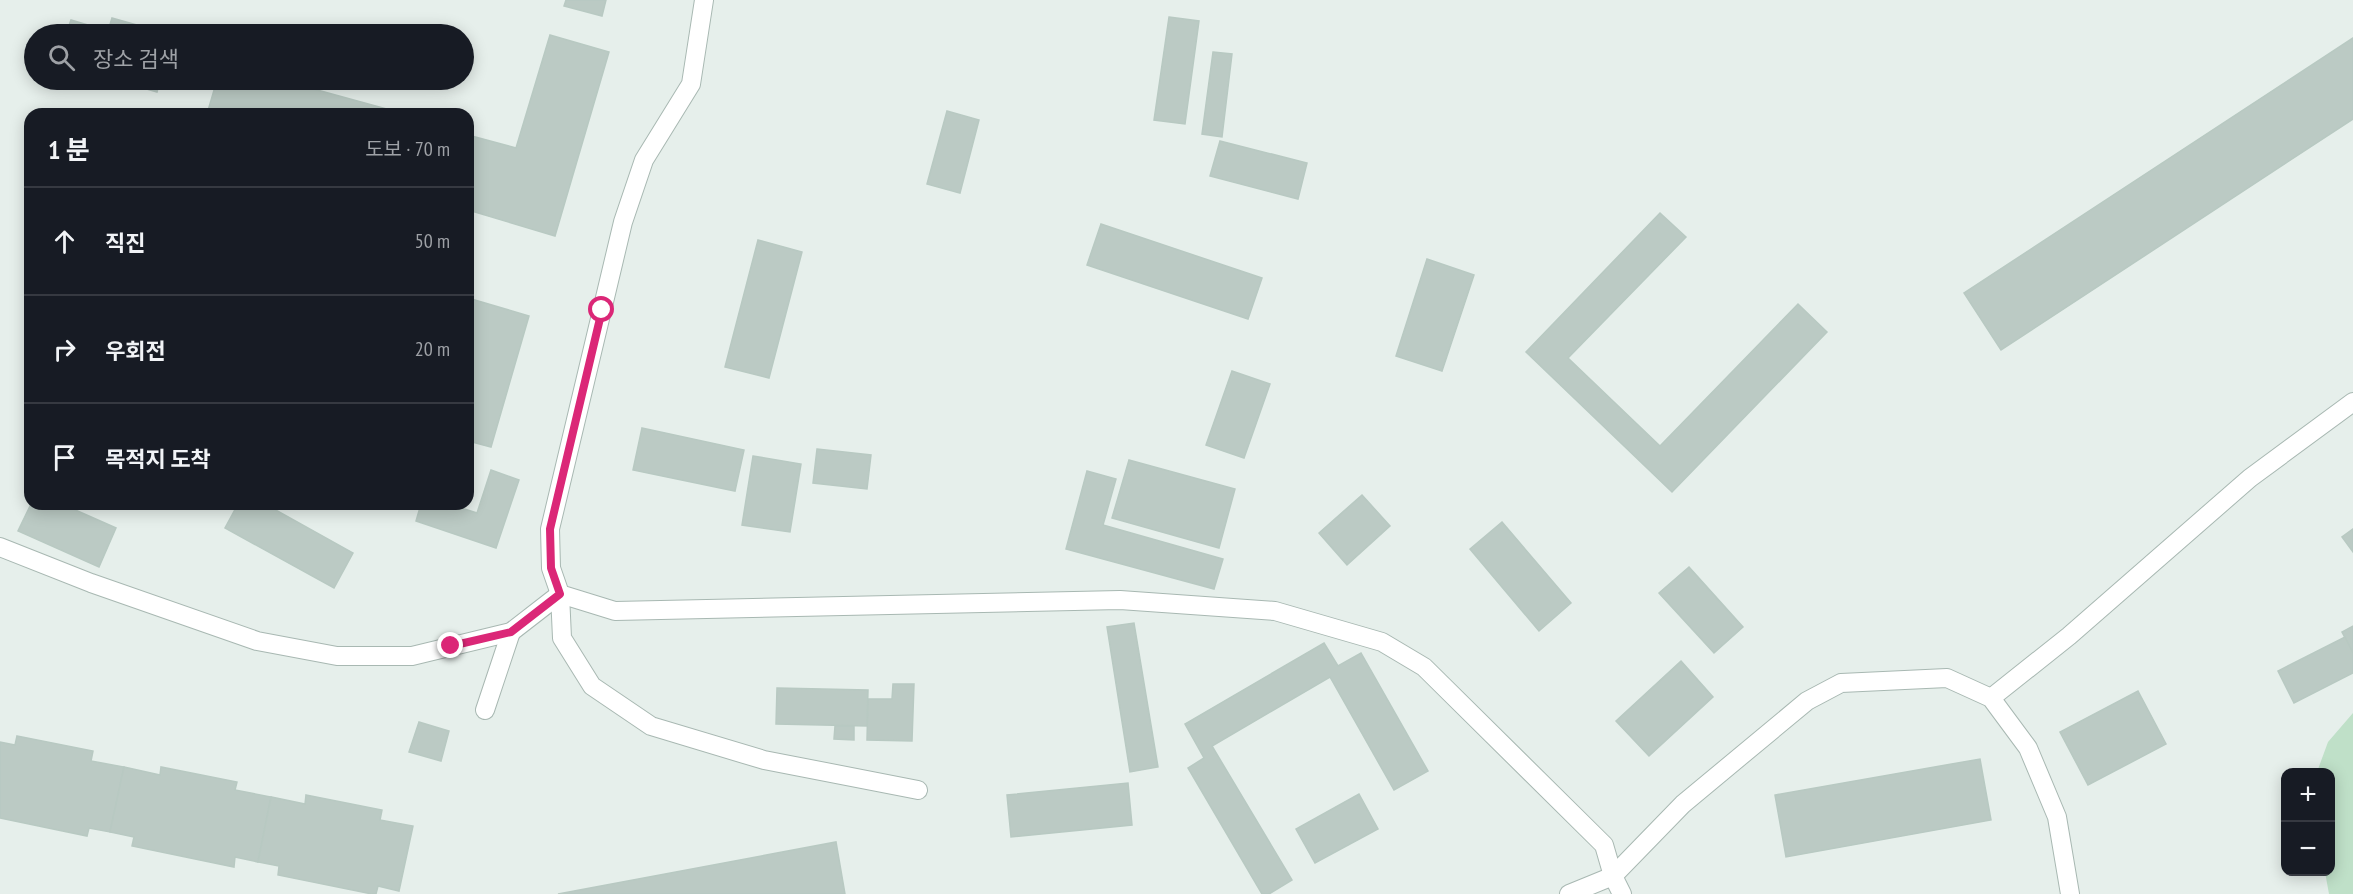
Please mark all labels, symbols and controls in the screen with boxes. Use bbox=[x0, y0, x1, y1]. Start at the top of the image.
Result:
search box bbox=[24, 24, 474, 90]
icon: search bbox=[45, 41, 78, 74]
text: 장소 검색 bbox=[93, 45, 179, 73]
text: 1 분 bbox=[48, 133, 90, 166]
text: 도보 · 70 m bbox=[365, 136, 450, 162]
icon: ahead bbox=[48, 225, 81, 258]
text: 50 m bbox=[415, 228, 450, 254]
text: 직진 bbox=[105, 229, 145, 257]
route start bbox=[588, 296, 614, 322]
icon: right bbox=[48, 333, 81, 366]
text: 20 m bbox=[415, 336, 450, 362]
text: 우회전 bbox=[105, 337, 166, 365]
icon: arrive bbox=[48, 441, 81, 474]
text: 목적지 도착 bbox=[105, 445, 211, 473]
route end bbox=[437, 632, 463, 658]
map controls bbox=[2281, 768, 2335, 876]
button: + bbox=[2281, 768, 2335, 822]
button: − bbox=[2281, 822, 2335, 876]

